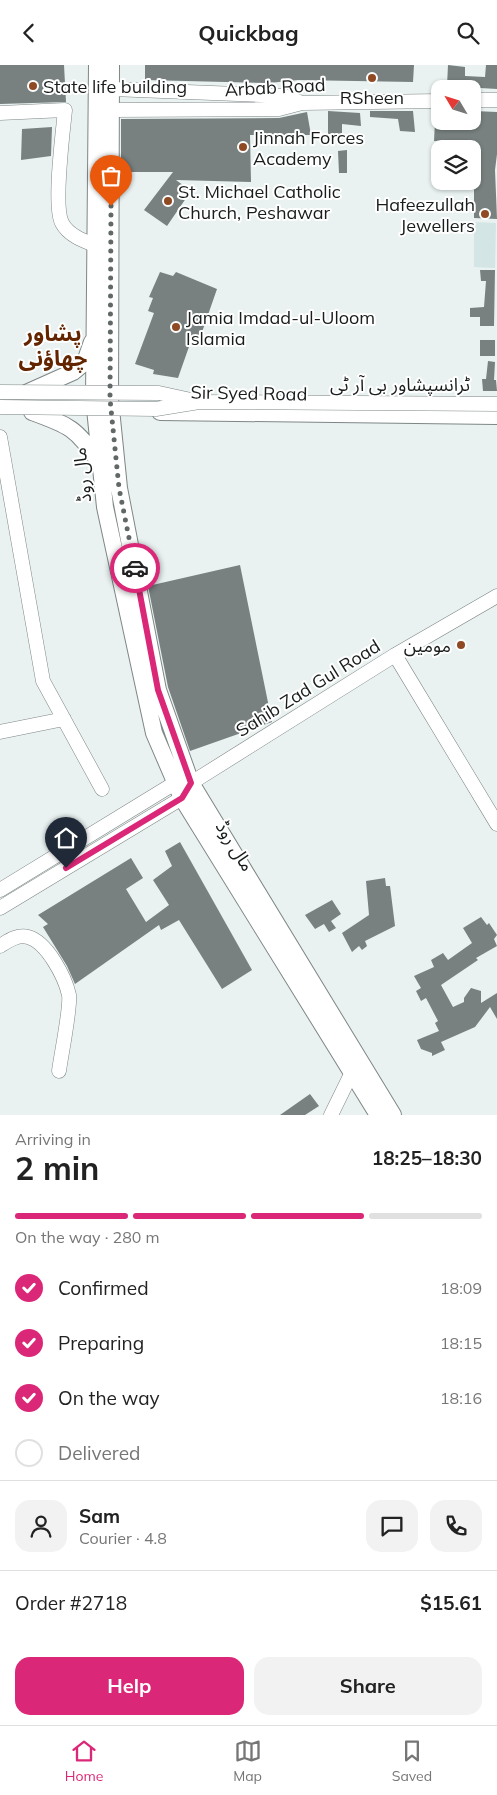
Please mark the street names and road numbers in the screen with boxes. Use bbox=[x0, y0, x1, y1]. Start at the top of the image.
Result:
street label: Arbab Road bbox=[224, 73, 326, 101]
street label: ٹرانسپشاور بی آر ٹی bbox=[330, 373, 471, 396]
street label: Sir Syed Road bbox=[190, 380, 308, 406]
street label: مال روڈ bbox=[68, 446, 96, 504]
street label: Sahib Zad Gul Road bbox=[232, 634, 384, 742]
street label: مال روڈ bbox=[211, 817, 259, 875]

